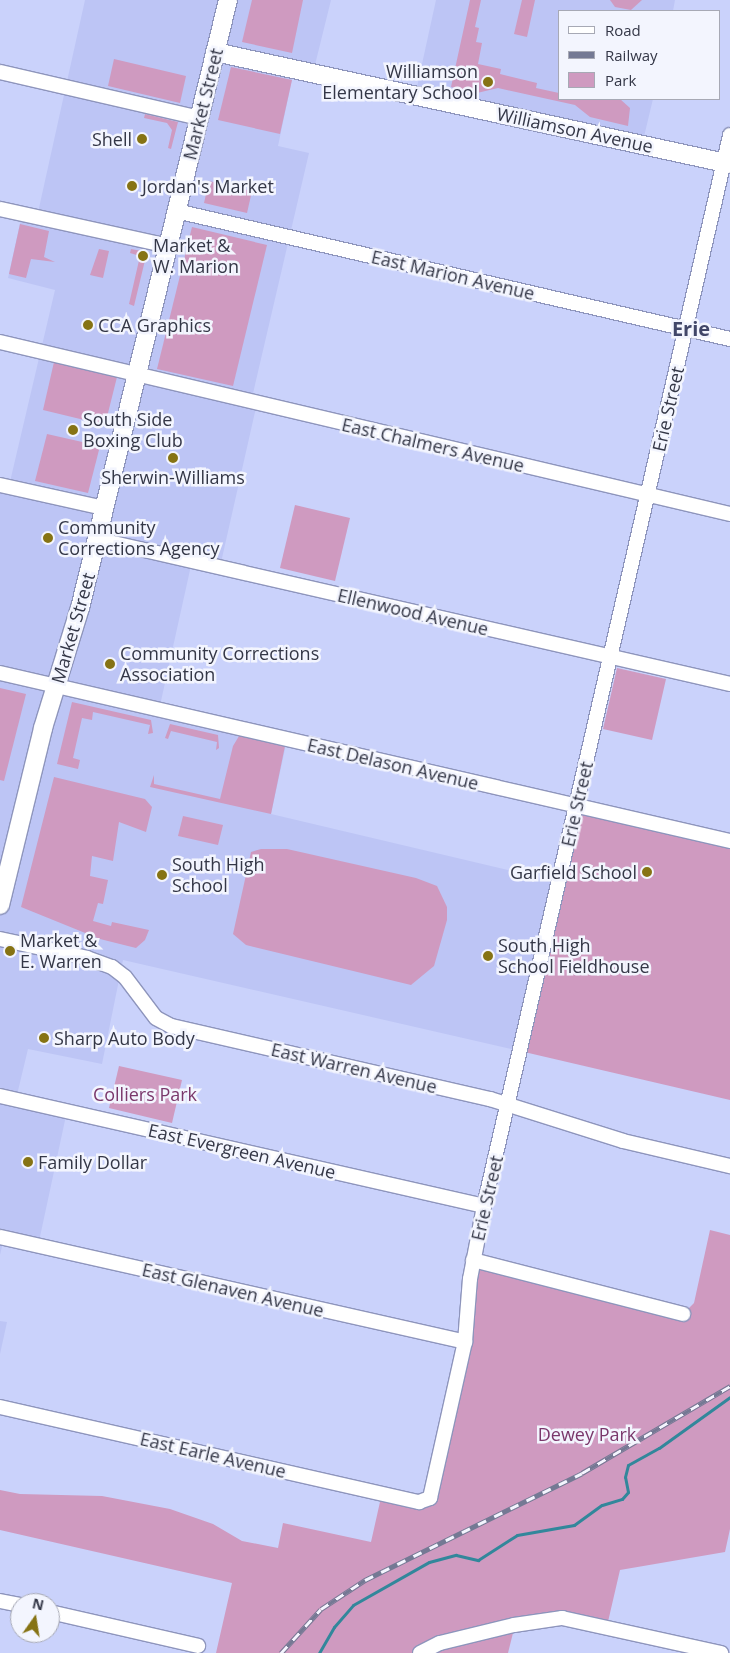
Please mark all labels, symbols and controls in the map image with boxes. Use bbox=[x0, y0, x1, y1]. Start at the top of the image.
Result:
legend bbox=[558, 10, 720, 100]
text: Road bbox=[605, 20, 641, 40]
text: Railway bbox=[605, 45, 658, 65]
street label: Market Street bbox=[179, 46, 227, 162]
place label: Williamson Elementary School bbox=[322, 61, 478, 104]
text: Park bbox=[605, 70, 636, 90]
marker: Williamson Elementary School bbox=[482, 76, 494, 88]
street label: Williamson Avenue bbox=[495, 103, 655, 157]
place label: Shell bbox=[92, 128, 132, 150]
marker: Shell bbox=[136, 133, 148, 145]
place label: Jordan's Market bbox=[142, 175, 274, 197]
marker: Jordan's Market bbox=[126, 180, 138, 192]
place label: Market & W. Marion bbox=[153, 235, 239, 278]
street label: East Marion Avenue bbox=[369, 246, 537, 304]
marker: Market & W. Marion bbox=[137, 250, 149, 262]
place label: CCA Graphics bbox=[98, 314, 211, 336]
district label: Erie bbox=[672, 316, 710, 340]
marker: CCA Graphics bbox=[82, 319, 94, 331]
street label: Erie Street bbox=[648, 364, 688, 454]
place label: South Side Boxing Club bbox=[83, 409, 183, 452]
street label: East Chalmers Avenue bbox=[340, 413, 526, 477]
marker: South Side Boxing Club bbox=[67, 424, 79, 436]
marker: Sherwin-Williams bbox=[167, 452, 179, 464]
place label: Sherwin-Williams bbox=[101, 466, 245, 488]
place label: Community Corrections Agency bbox=[58, 517, 220, 560]
marker: Community Corrections Agency bbox=[42, 532, 54, 544]
street label: Market Street bbox=[47, 570, 99, 686]
street label: Ellenwood Avenue bbox=[335, 584, 491, 640]
place label: Community Corrections Association bbox=[120, 643, 319, 686]
marker: Community Corrections Association bbox=[104, 658, 116, 670]
street label: East Delason Avenue bbox=[305, 734, 481, 794]
street label: Erie Street bbox=[557, 759, 597, 849]
place label: South High School bbox=[172, 854, 264, 896]
place label: Garfield School bbox=[510, 861, 637, 883]
marker: Garfield School bbox=[641, 866, 653, 878]
marker: South High School bbox=[156, 869, 168, 881]
place label: Market & E. Warren bbox=[20, 930, 102, 972]
place label: South High School Fieldhouse bbox=[498, 935, 649, 978]
marker: Market & E. Warren bbox=[4, 945, 16, 957]
marker: South High School Fieldhouse bbox=[482, 950, 494, 962]
place label: Sharp Auto Body bbox=[54, 1027, 195, 1049]
marker: Sharp Auto Body bbox=[38, 1032, 50, 1044]
street label: East Warren Avenue bbox=[269, 1038, 439, 1098]
park label: Colliers Park bbox=[93, 1083, 197, 1105]
street label: East Evergreen Avenue bbox=[146, 1119, 338, 1183]
place label: Family Dollar bbox=[38, 1151, 147, 1173]
street label: Erie Street bbox=[467, 1153, 507, 1243]
marker: Family Dollar bbox=[22, 1156, 34, 1168]
street label: East Glenaven Avenue bbox=[140, 1259, 326, 1321]
park label: Dewey Park bbox=[538, 1423, 636, 1445]
street label: East Earle Avenue bbox=[138, 1428, 288, 1482]
north arrow bbox=[10, 1593, 60, 1643]
text: N bbox=[31, 1593, 46, 1614]

